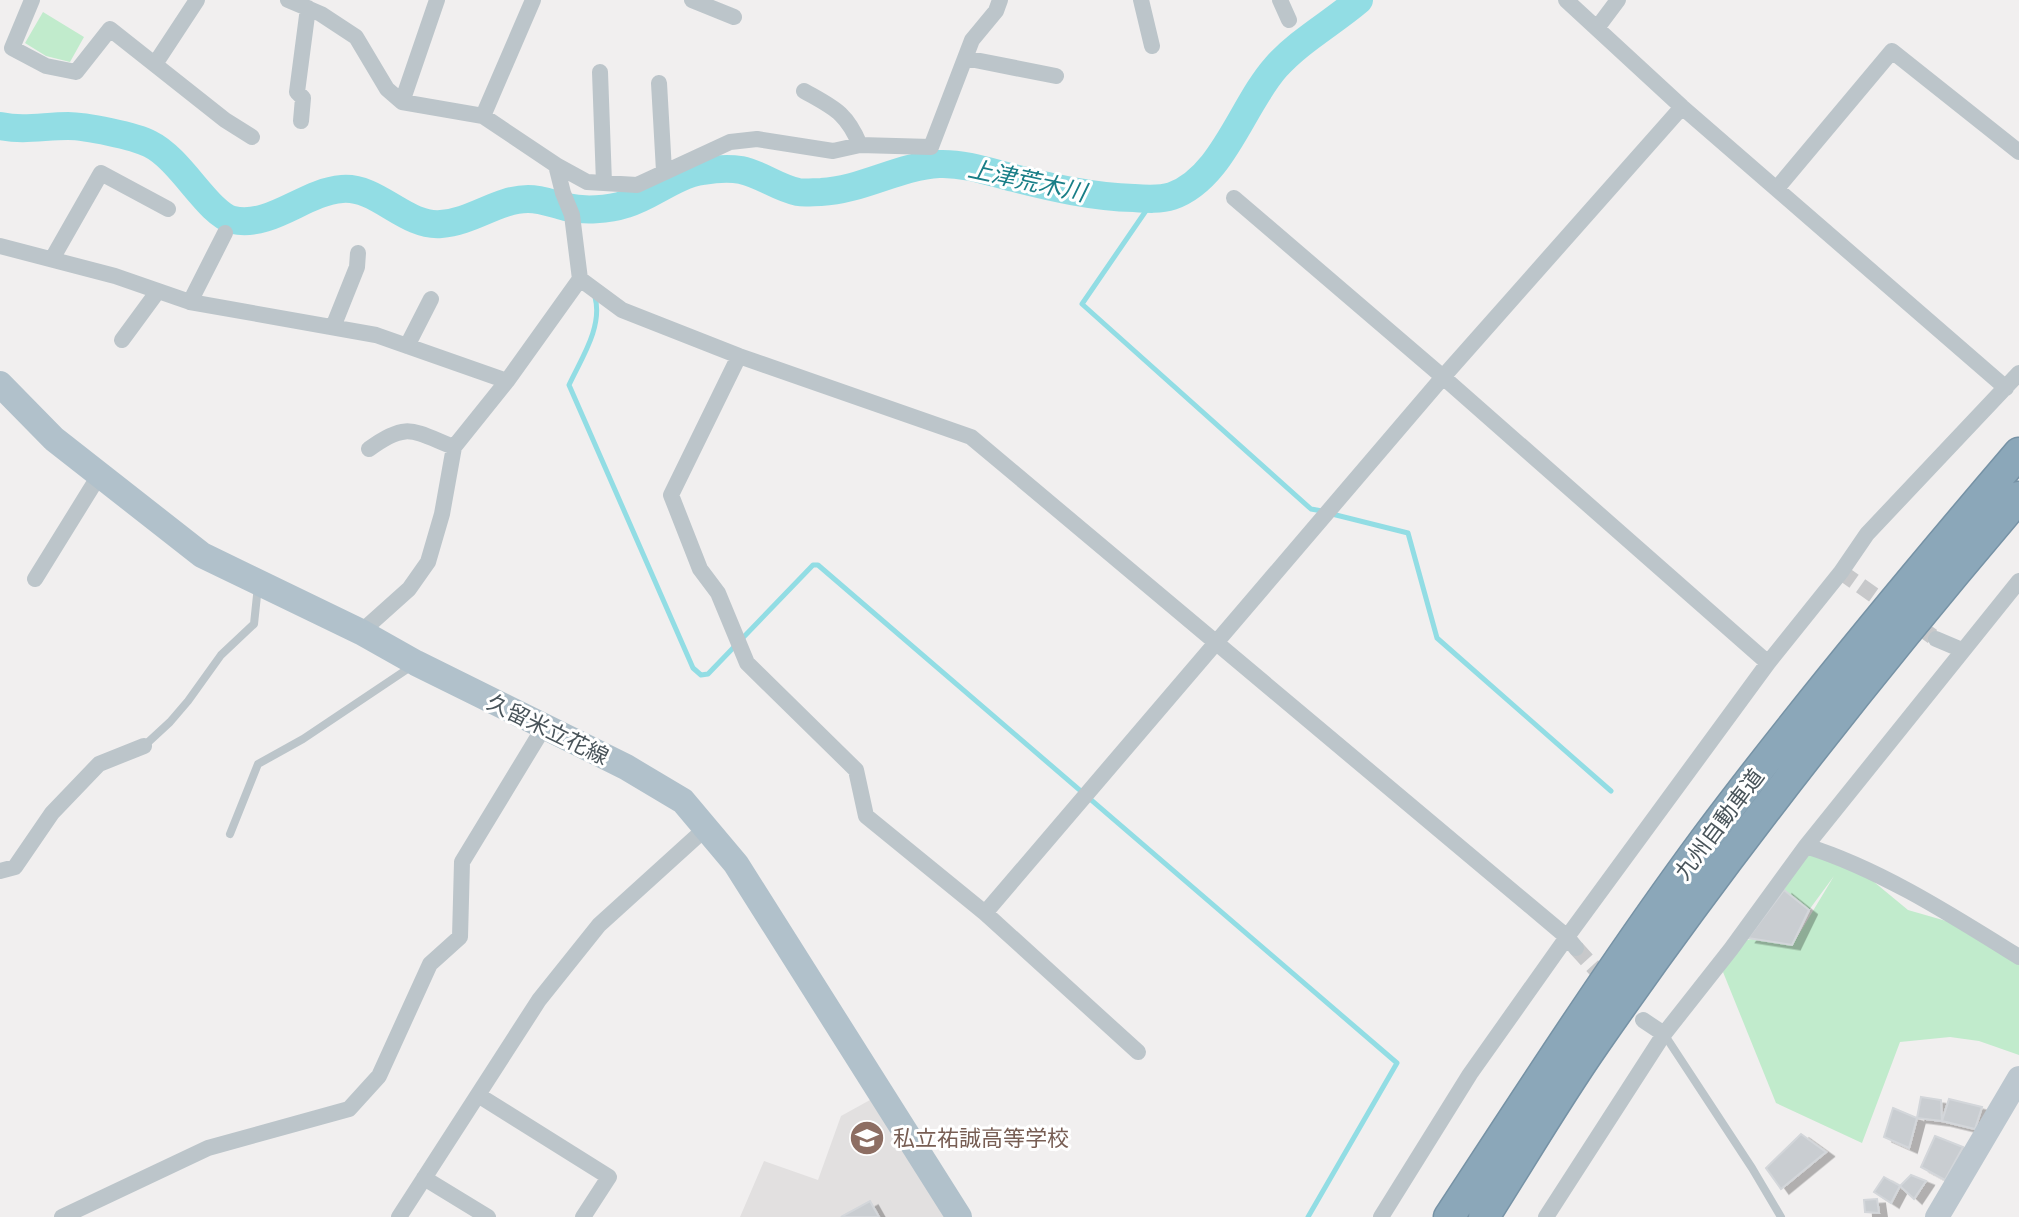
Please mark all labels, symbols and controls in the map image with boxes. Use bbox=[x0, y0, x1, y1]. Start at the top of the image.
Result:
water label: 上津荒木川 bbox=[965, 153, 1092, 208]
street label: 久留米立花線 bbox=[483, 687, 613, 771]
street label: 九州自動車道 bbox=[1668, 763, 1770, 885]
school or university icon: 私立祐誠高等学校 bbox=[848, 1119, 886, 1157]
place label: 私立祐誠高等学校 bbox=[893, 1124, 1069, 1152]

